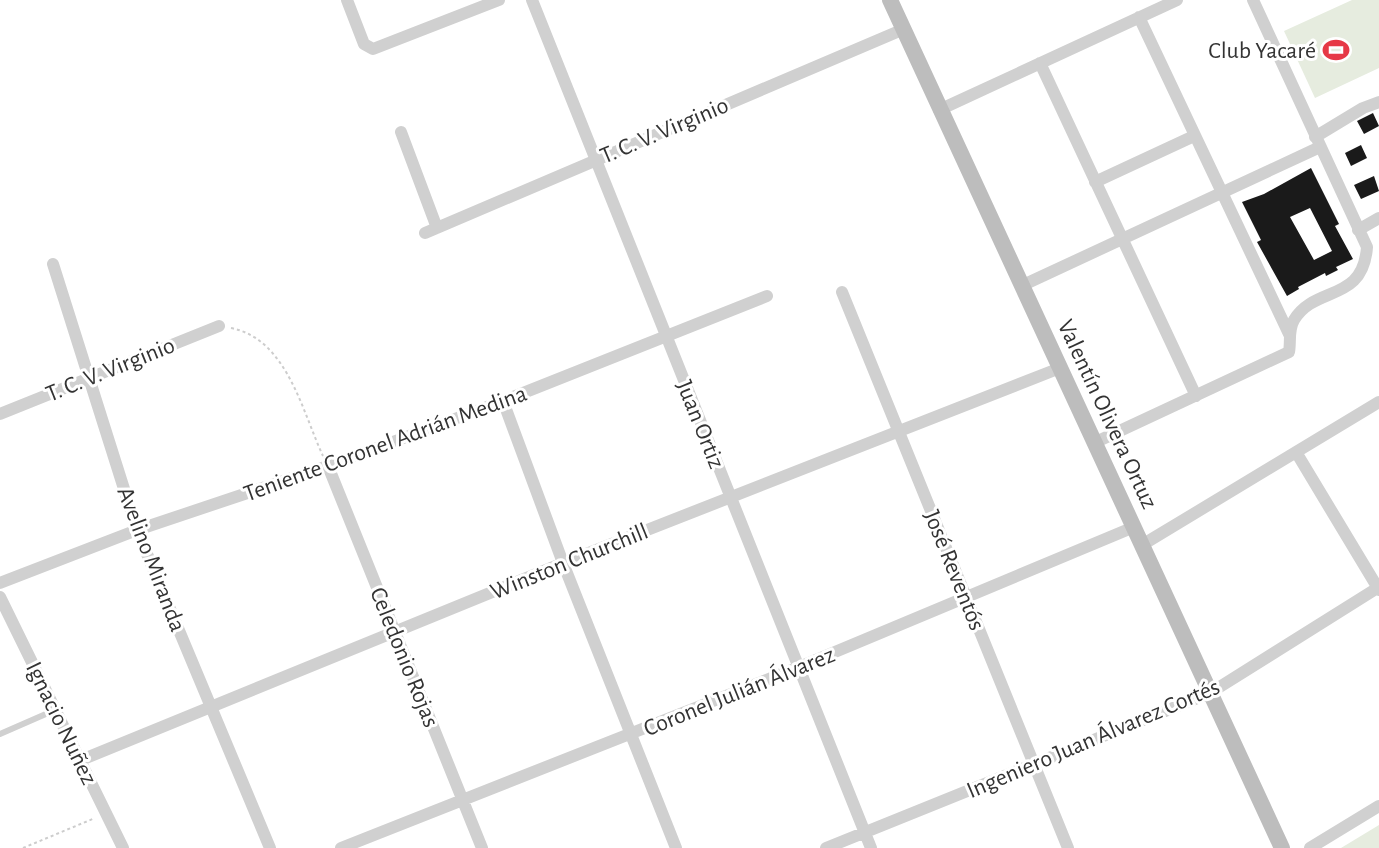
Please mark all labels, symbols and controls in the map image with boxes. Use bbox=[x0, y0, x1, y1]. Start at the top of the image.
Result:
sports icon: Club Yacaré bbox=[1321, 35, 1351, 65]
place label: Club Yacaré bbox=[1208, 39, 1316, 63]
street label: T. C. V. Virginio bbox=[597, 93, 732, 169]
street label: Valentín Olivera Ortuz bbox=[1053, 316, 1161, 513]
street label: T. C. V. Virginio bbox=[43, 333, 178, 407]
street label: Juan Ortiz bbox=[672, 377, 729, 472]
street label: Teniente Coronel Adrián Medina bbox=[241, 381, 530, 506]
street label: Avelino Miranda bbox=[112, 484, 190, 635]
street label: José Reventós bbox=[919, 507, 989, 634]
street label: Winston Churchill bbox=[487, 519, 652, 604]
street label: Celedonio Rojas bbox=[365, 584, 443, 731]
street label: Coronel Julián Álvarez bbox=[640, 641, 838, 741]
street label: Ignacio Nuñez bbox=[21, 658, 101, 789]
street label: Ingeniero Juan Álvarez Cortés bbox=[963, 673, 1223, 803]

